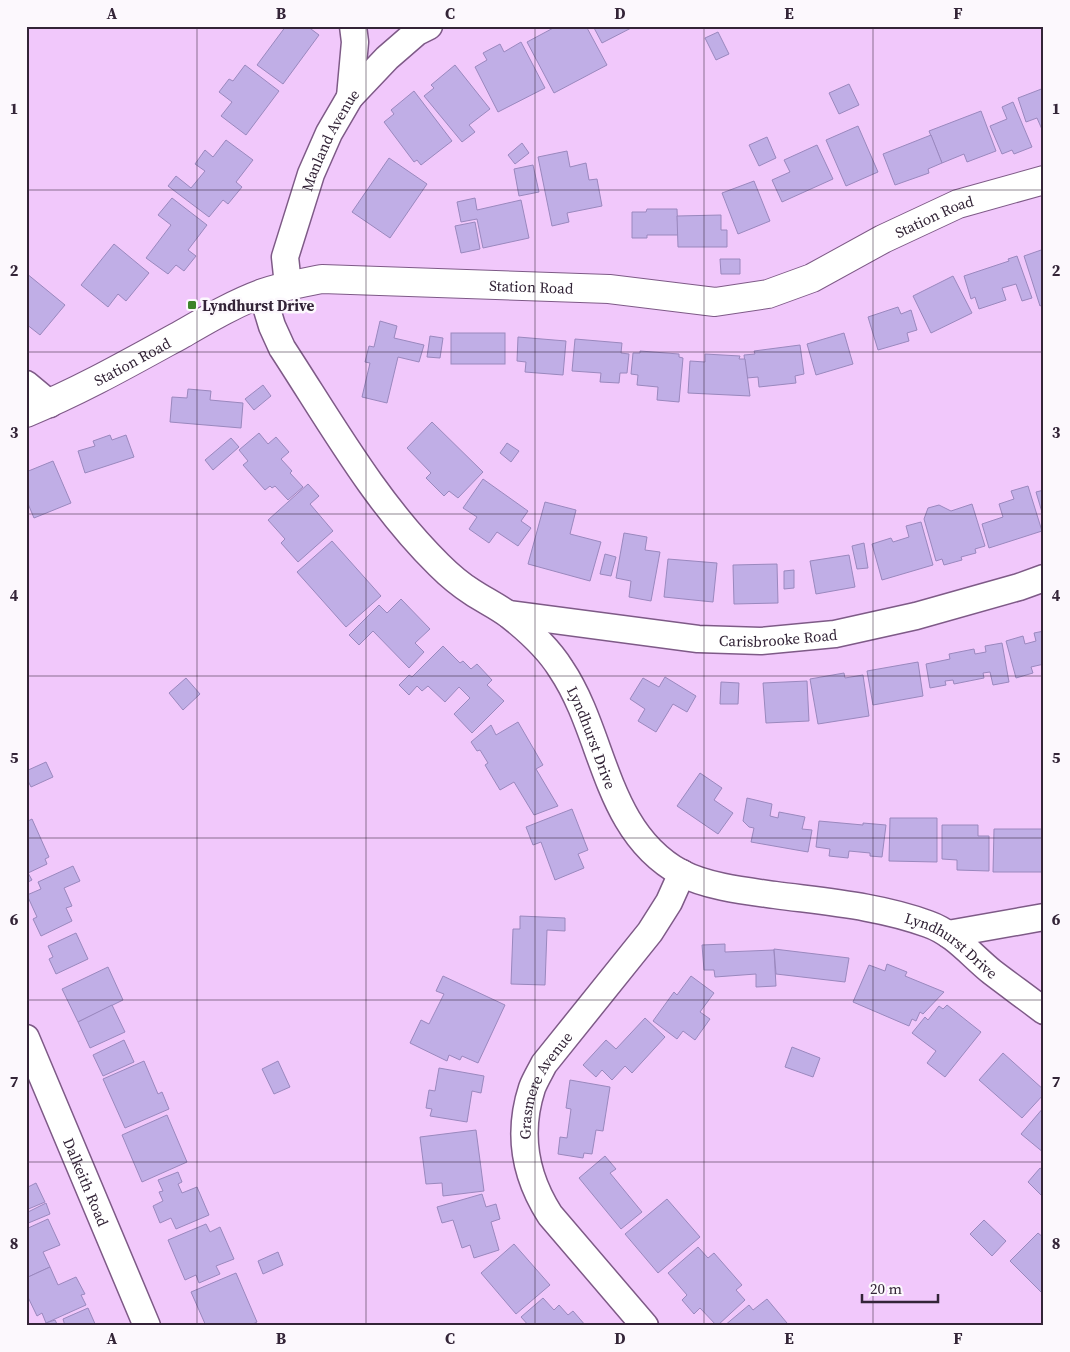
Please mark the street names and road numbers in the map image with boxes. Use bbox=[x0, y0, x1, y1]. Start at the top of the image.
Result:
street label: Manland Avenue bbox=[296, 83, 364, 194]
street label: Station Road bbox=[891, 190, 976, 243]
street label: Station Road bbox=[489, 274, 574, 298]
street label: Station Road bbox=[90, 332, 175, 390]
street label: Carisbrooke Road bbox=[719, 623, 839, 652]
street label: Lyndhurst Drive bbox=[562, 682, 622, 792]
street label: Lyndhurst Drive bbox=[903, 907, 1002, 983]
street label: Grasmere Avenue bbox=[514, 1026, 577, 1139]
street label: Dalkeith Road bbox=[58, 1134, 115, 1230]

